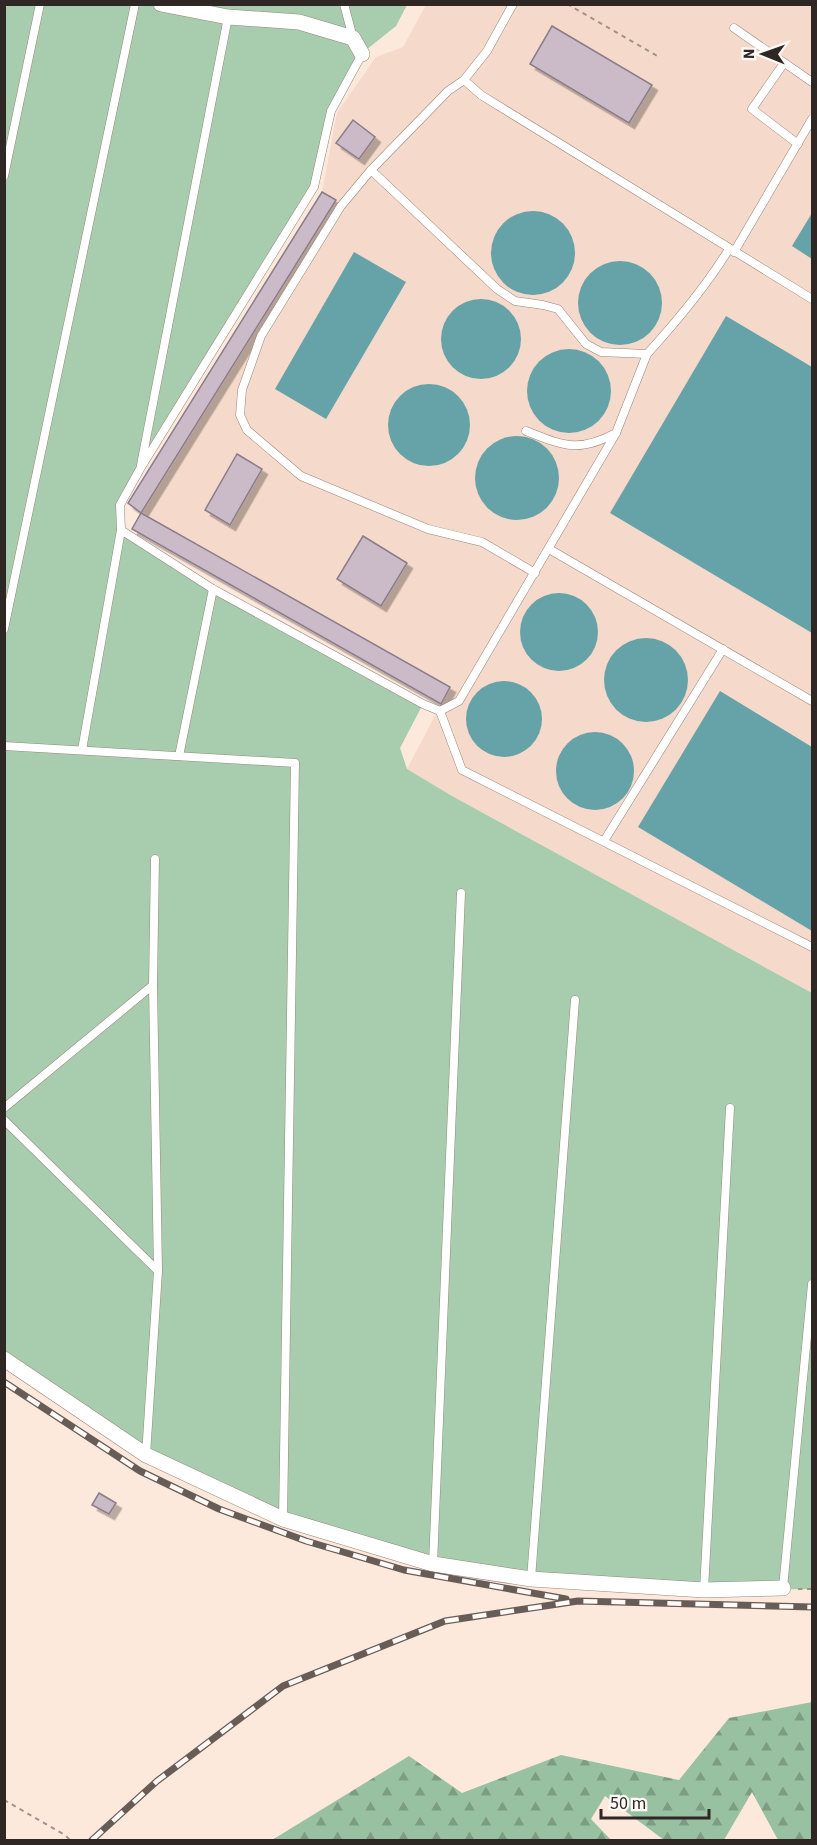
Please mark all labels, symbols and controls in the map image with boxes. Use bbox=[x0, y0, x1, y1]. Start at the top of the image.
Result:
north arrow bbox=[733, 24, 793, 84]
text: N bbox=[738, 48, 760, 59]
scale bar bbox=[601, 1782, 709, 1820]
text: 50 m bbox=[610, 1791, 646, 1816]

